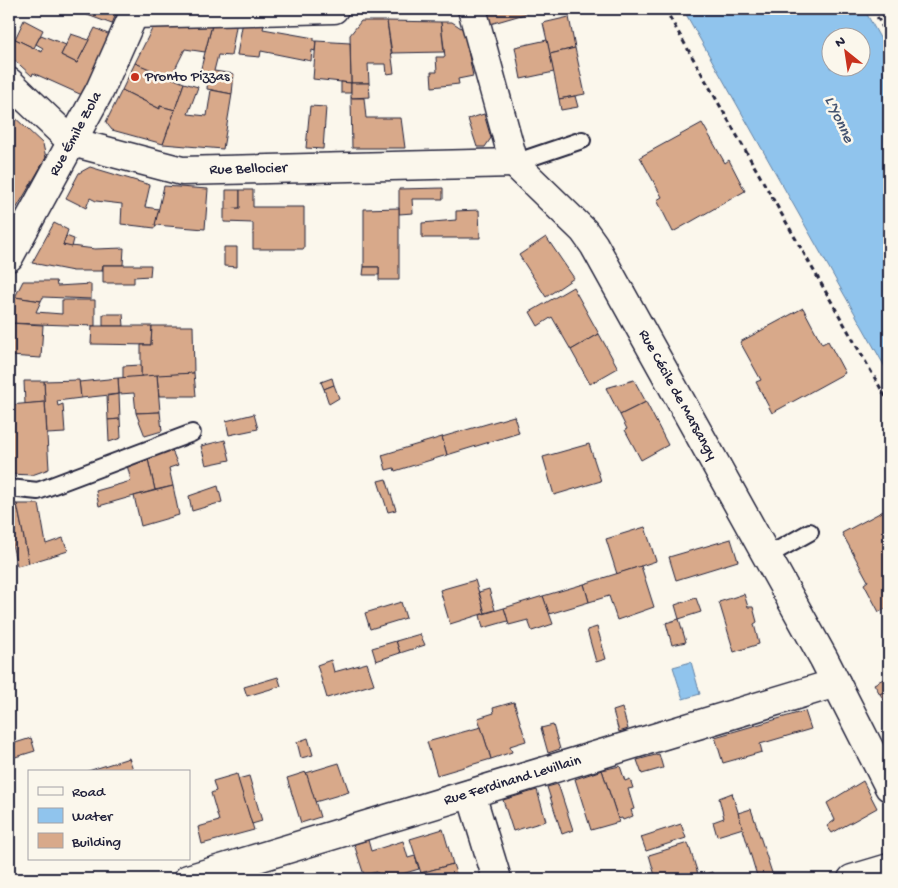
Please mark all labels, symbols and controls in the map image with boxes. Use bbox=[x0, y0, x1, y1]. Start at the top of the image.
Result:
north arrow bbox=[820, 28, 870, 78]
text: N bbox=[833, 33, 849, 53]
place label: Pronto Pizzas bbox=[144, 68, 230, 86]
marker: Pronto Pizzas bbox=[129, 71, 141, 83]
street label: Rue Émile Zola bbox=[46, 88, 107, 179]
water label: L'Yonne bbox=[819, 94, 857, 147]
street label: Rue Bellocier bbox=[209, 159, 289, 179]
street label: Rue Cécile de Marsangy bbox=[634, 327, 721, 464]
street label: Rue Ferdinand Levillain bbox=[442, 752, 583, 810]
legend bbox=[28, 770, 190, 860]
text: Road bbox=[72, 784, 106, 802]
text: Water bbox=[72, 808, 114, 826]
text: Building bbox=[71, 834, 121, 852]

